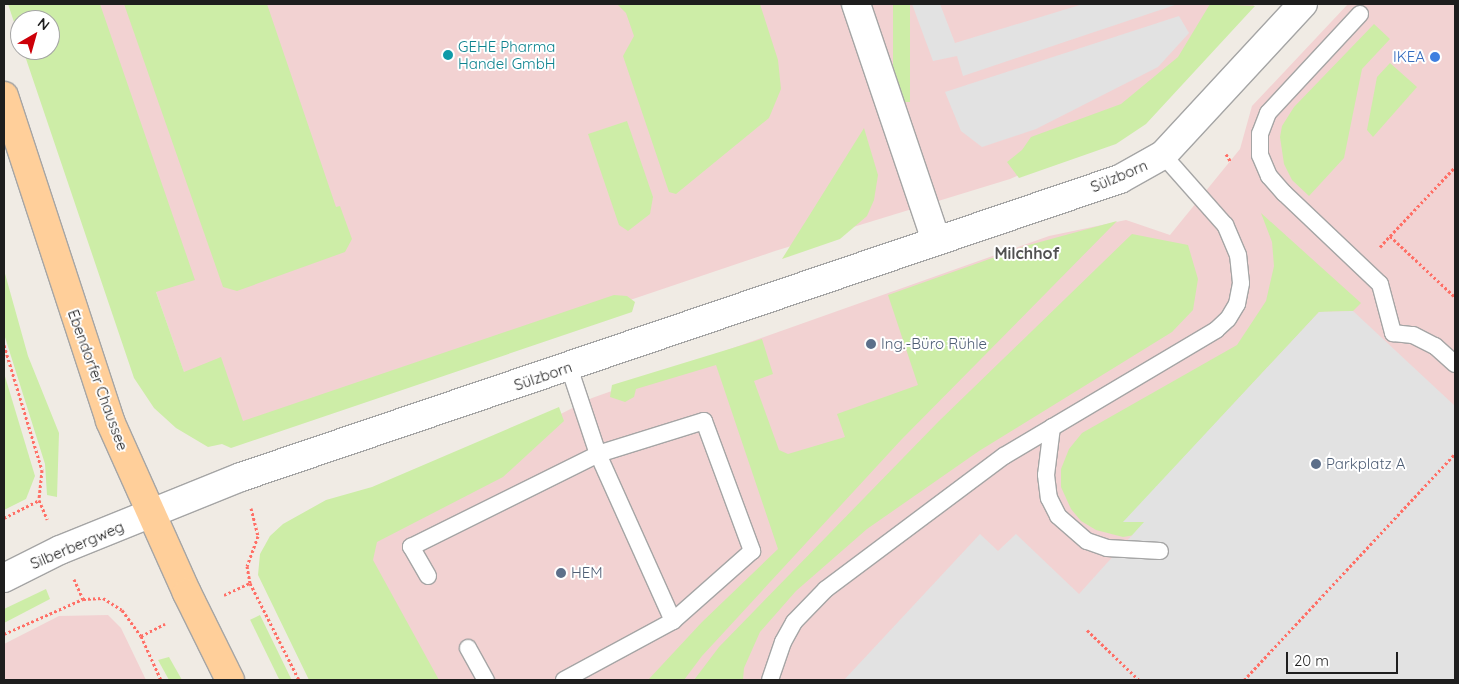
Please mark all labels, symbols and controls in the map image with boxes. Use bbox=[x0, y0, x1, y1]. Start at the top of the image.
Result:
north arrow bbox=[10, 10, 60, 60]
text: N bbox=[34, 14, 53, 34]
place label: GEHE Pharma Handel GmbH bbox=[458, 37, 556, 72]
place label: IKEA bbox=[1393, 48, 1425, 66]
marker: GEHE Pharma Handel GmbH bbox=[442, 49, 454, 61]
marker: IKEA bbox=[1429, 51, 1441, 63]
street label: Sülzborn bbox=[1088, 156, 1150, 196]
district label: Milchhof bbox=[994, 243, 1060, 263]
street label: Ebendorfer Chaussee bbox=[64, 307, 132, 453]
place label: Ing.-Büro Rühle bbox=[881, 335, 987, 353]
marker: Ing.-Büro Rühle bbox=[865, 338, 877, 350]
street label: Sülzborn bbox=[512, 358, 574, 394]
place label: Parkplatz A bbox=[1326, 455, 1405, 473]
marker: Parkplatz A bbox=[1310, 458, 1322, 470]
street label: Silberbergweg bbox=[27, 517, 127, 573]
place label: HEM bbox=[571, 564, 603, 582]
marker: HEM bbox=[555, 567, 567, 579]
scale bar bbox=[1289, 642, 1402, 674]
text: 20 m bbox=[1294, 651, 1329, 670]

